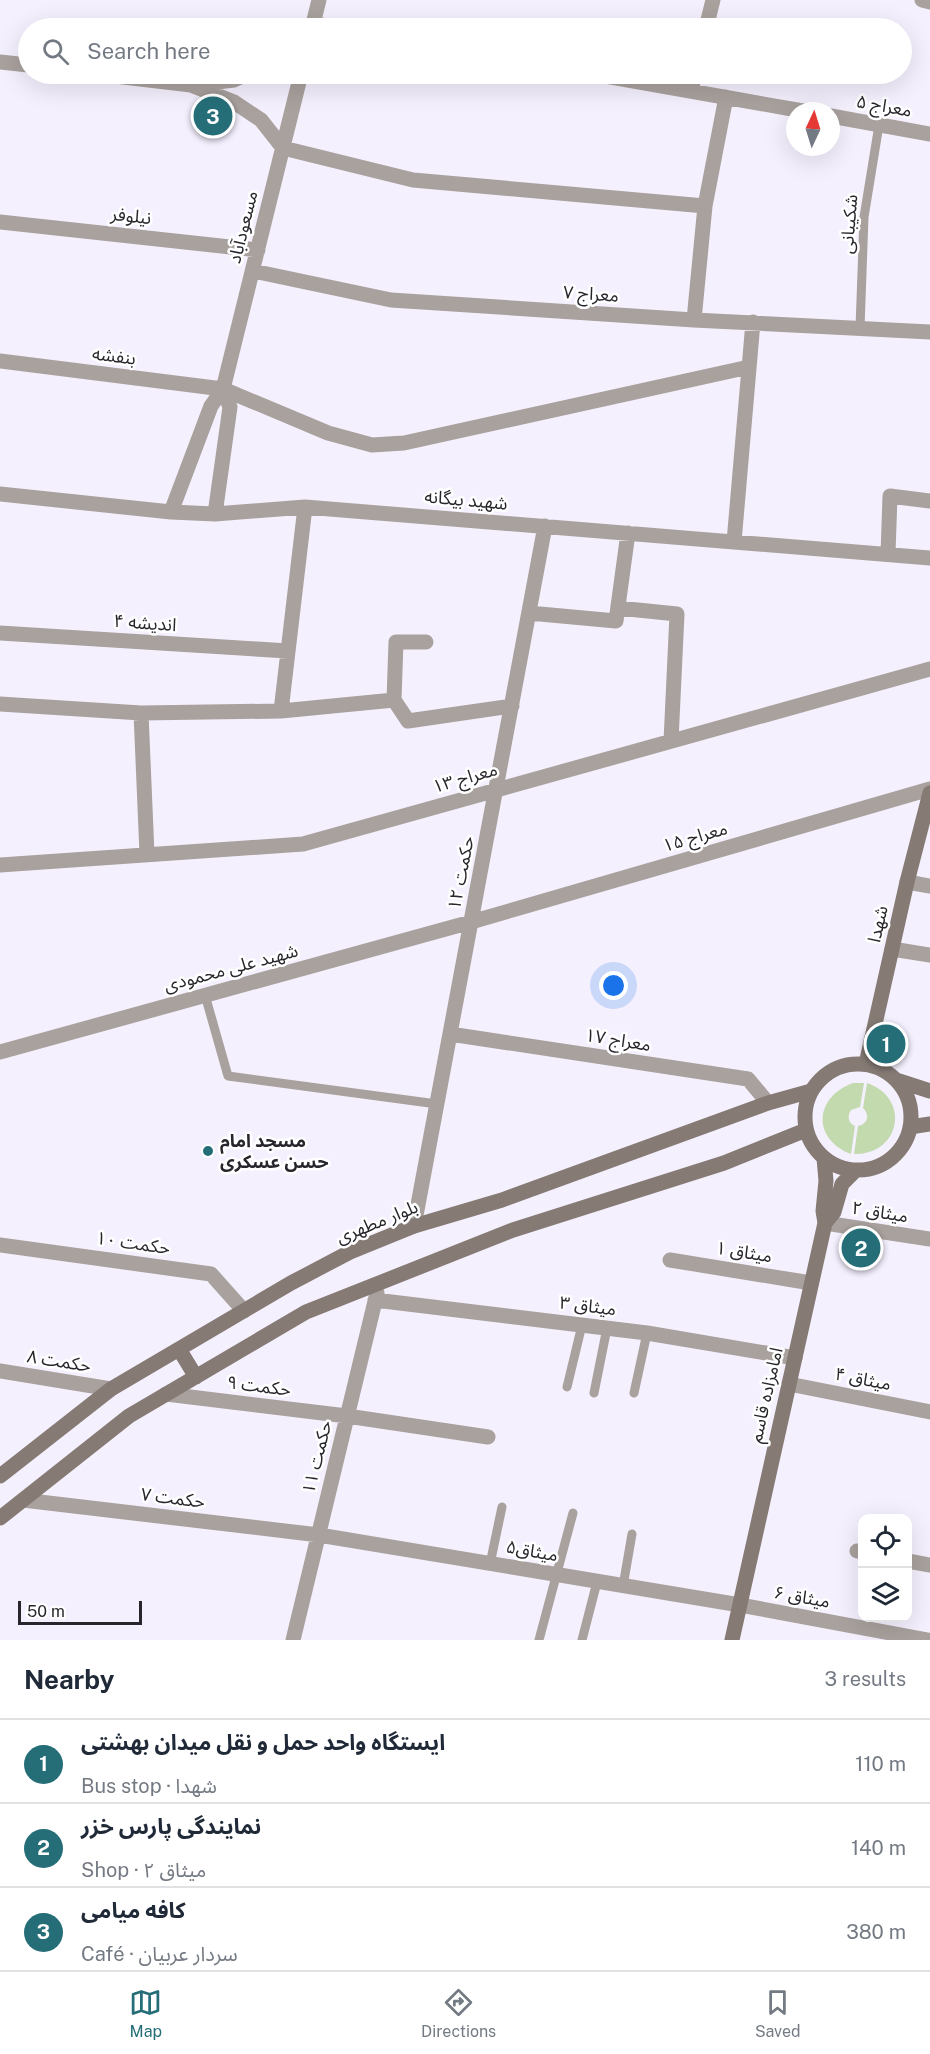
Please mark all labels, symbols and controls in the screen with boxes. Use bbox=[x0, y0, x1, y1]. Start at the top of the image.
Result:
search box bbox=[18, 18, 912, 84]
icon: search bbox=[39, 35, 72, 68]
text: Search here bbox=[87, 38, 211, 64]
street label: معراج ۵ bbox=[854, 90, 913, 124]
pin: 3 bbox=[194, 94, 232, 138]
north arrow bbox=[786, 102, 840, 156]
street label: مسعودآباد bbox=[223, 188, 263, 266]
street label: شکیبانی bbox=[835, 193, 863, 255]
street label: نیلوفر bbox=[109, 203, 152, 229]
street label: معراج ۷ bbox=[562, 281, 620, 309]
street label: بنفشه bbox=[91, 342, 137, 369]
street label: شهید بیگانه bbox=[424, 485, 509, 514]
street label: اندیشه ۴ bbox=[113, 610, 177, 635]
street label: معراج ۱۳ bbox=[430, 758, 500, 800]
street label: معراج ۱۵ bbox=[660, 817, 730, 859]
street label: حکمت ۱۲ bbox=[443, 834, 478, 912]
street label: شهدا bbox=[863, 903, 892, 944]
street label: شهید علی محمودی bbox=[161, 940, 301, 996]
your location bbox=[599, 971, 628, 1000]
pin: 1 bbox=[866, 1022, 906, 1066]
street label: معراج ۱۷ bbox=[583, 1024, 652, 1058]
place label: مسجد امام حسن عسکری bbox=[220, 1130, 329, 1173]
marker: مسجد امام حسن عسکری bbox=[201, 1144, 215, 1158]
street label: بلوار مطهری bbox=[333, 1196, 421, 1248]
street label: میثاق ۲ bbox=[850, 1197, 910, 1226]
pin: 2 bbox=[842, 1226, 880, 1270]
street label: حکمت ۱۰ bbox=[95, 1227, 172, 1258]
street label: میثاق ۱ bbox=[714, 1237, 774, 1266]
street label: میثاق ۳ bbox=[559, 1292, 617, 1319]
street label: حکمت ۸ bbox=[26, 1345, 93, 1376]
street label: امامزاده قاسم bbox=[744, 1345, 790, 1445]
street label: میثاق ۴ bbox=[833, 1363, 893, 1394]
street label: حکمت ۹ bbox=[226, 1371, 292, 1400]
street label: حکمت ۱۱ bbox=[297, 1418, 336, 1496]
street label: حکمت ۷ bbox=[140, 1483, 206, 1512]
map controls bbox=[858, 1514, 912, 1622]
button: locate bbox=[858, 1514, 912, 1568]
street label: میثاق۵ bbox=[504, 1536, 560, 1565]
button: layers bbox=[858, 1568, 912, 1622]
street label: میثاق ۶ bbox=[772, 1581, 832, 1612]
scale bar bbox=[18, 1598, 142, 1626]
text: 50 m bbox=[27, 1602, 65, 1621]
text: Nearby bbox=[24, 1664, 114, 1695]
text: 3 results bbox=[825, 1667, 906, 1691]
text: ایستگاه واحد حمل و نقل میدان بهشتی bbox=[81, 1729, 445, 1755]
text: 1 bbox=[39, 1752, 48, 1776]
text: 110 m bbox=[855, 1752, 906, 1776]
text: Bus stop · شهدا bbox=[81, 1774, 217, 1798]
text: نمایندگی پارس خزر bbox=[81, 1813, 261, 1839]
text: 2 bbox=[37, 1836, 50, 1860]
text: 140 m bbox=[851, 1836, 906, 1860]
text: Shop · میثاق ۲ bbox=[81, 1858, 206, 1882]
text: کافه میامی bbox=[81, 1897, 186, 1923]
text: 3 bbox=[37, 1920, 50, 1944]
text: 380 m bbox=[846, 1920, 906, 1944]
text: Café · سردار عربیان bbox=[81, 1942, 238, 1966]
tab: Map bbox=[129, 1986, 162, 2041]
tab: Directions bbox=[421, 1986, 496, 2041]
tab: Saved bbox=[755, 1986, 801, 2041]

